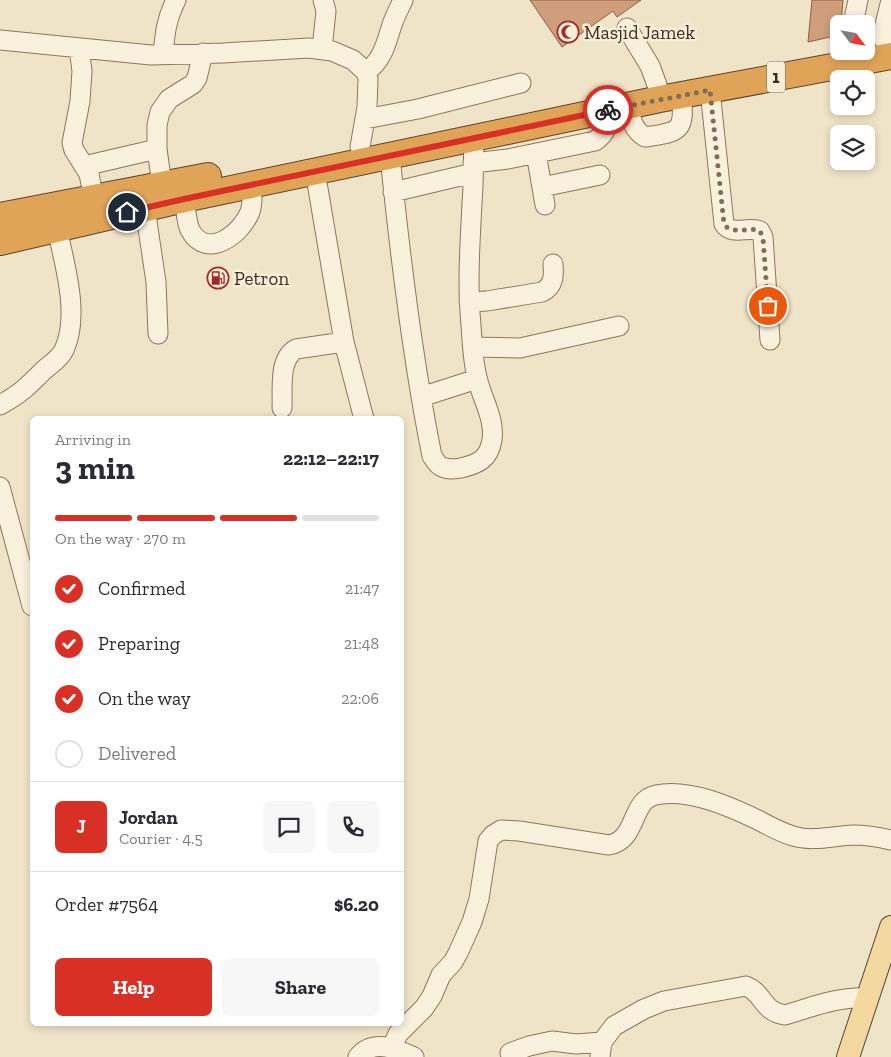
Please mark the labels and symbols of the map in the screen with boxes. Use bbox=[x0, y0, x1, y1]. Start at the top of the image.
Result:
north arrow bbox=[830, 15, 875, 60]
mosque icon: Masjid Jamek bbox=[556, 20, 580, 44]
place label: Masjid Jamek bbox=[584, 21, 695, 44]
road number: 1 bbox=[767, 62, 785, 92]
courier bbox=[583, 85, 633, 135]
pin bbox=[106, 191, 148, 233]
fuel station icon: Petron bbox=[206, 266, 230, 290]
place label: Petron bbox=[234, 267, 289, 290]
pin bbox=[747, 285, 789, 327]

